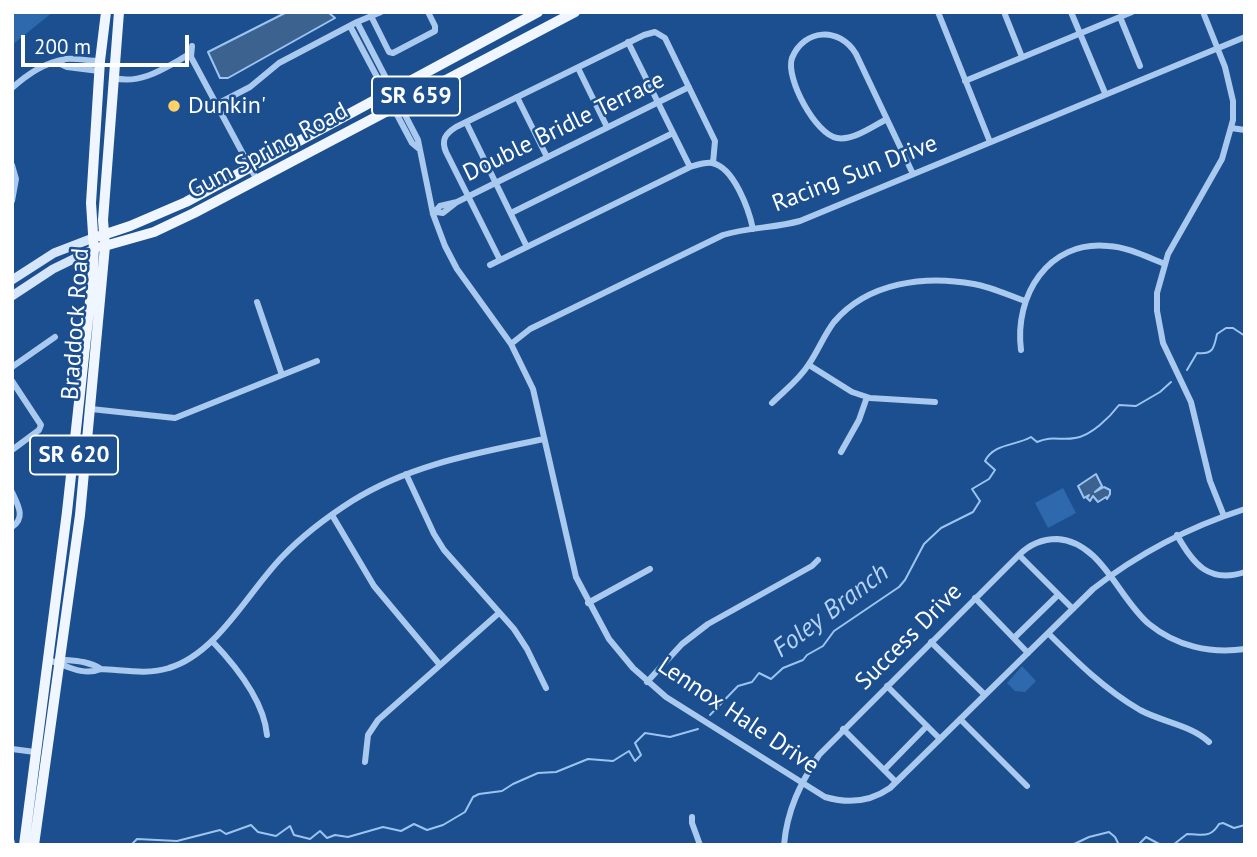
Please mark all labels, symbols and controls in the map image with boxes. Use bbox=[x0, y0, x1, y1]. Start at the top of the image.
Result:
scale bar bbox=[24, 21, 192, 65]
text: 200 m bbox=[34, 33, 91, 60]
street label: Double Bridle Terrace bbox=[459, 66, 669, 188]
road number: SR 659 bbox=[372, 76, 460, 116]
place label: Dunkin' bbox=[188, 92, 266, 120]
street label: Gum Spring Road bbox=[183, 97, 353, 205]
marker: Dunkin' bbox=[166, 98, 182, 114]
street label: Racing Sun Drive bbox=[768, 129, 942, 219]
street label: Braddock Road bbox=[56, 247, 96, 401]
road number: SR 620 bbox=[30, 436, 118, 475]
water label: Foley Branch bbox=[767, 557, 895, 665]
street label: Success Drive bbox=[850, 578, 968, 696]
street label: Lennox Hale Drive bbox=[652, 652, 824, 780]

